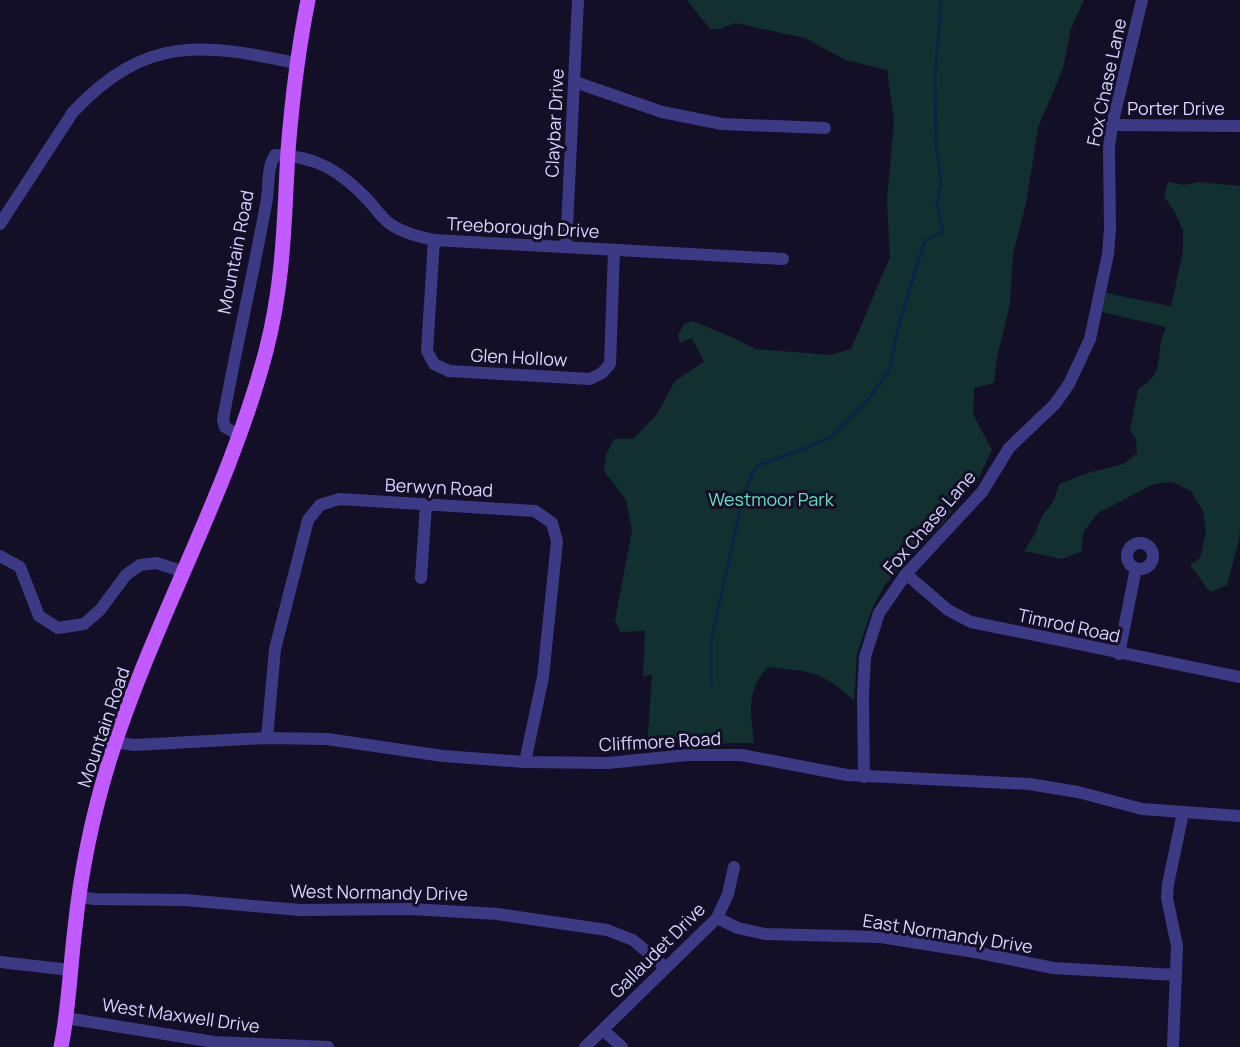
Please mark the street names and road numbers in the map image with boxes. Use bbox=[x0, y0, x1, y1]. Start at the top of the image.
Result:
street label: Fox Chase Lane bbox=[1081, 16, 1131, 148]
street label: Claybar Drive bbox=[539, 68, 569, 178]
street label: Porter Drive bbox=[1127, 96, 1225, 120]
street label: Mountain Road bbox=[211, 188, 259, 316]
street label: Treeborough Drive bbox=[446, 211, 600, 243]
street label: Glen Hollow bbox=[470, 342, 568, 372]
street label: Fox Chase Lane bbox=[877, 465, 981, 579]
street label: Berwyn Road bbox=[384, 472, 494, 502]
street label: Timrod Road bbox=[1016, 602, 1122, 648]
street label: Mountain Road bbox=[71, 664, 135, 790]
street label: Cliffmore Road bbox=[598, 726, 722, 756]
street label: West Normandy Drive bbox=[290, 878, 468, 906]
street label: Gallaudet Drive bbox=[604, 897, 710, 1003]
street label: East Normandy Drive bbox=[861, 908, 1035, 958]
street label: West Maxwell Drive bbox=[101, 992, 261, 1038]

